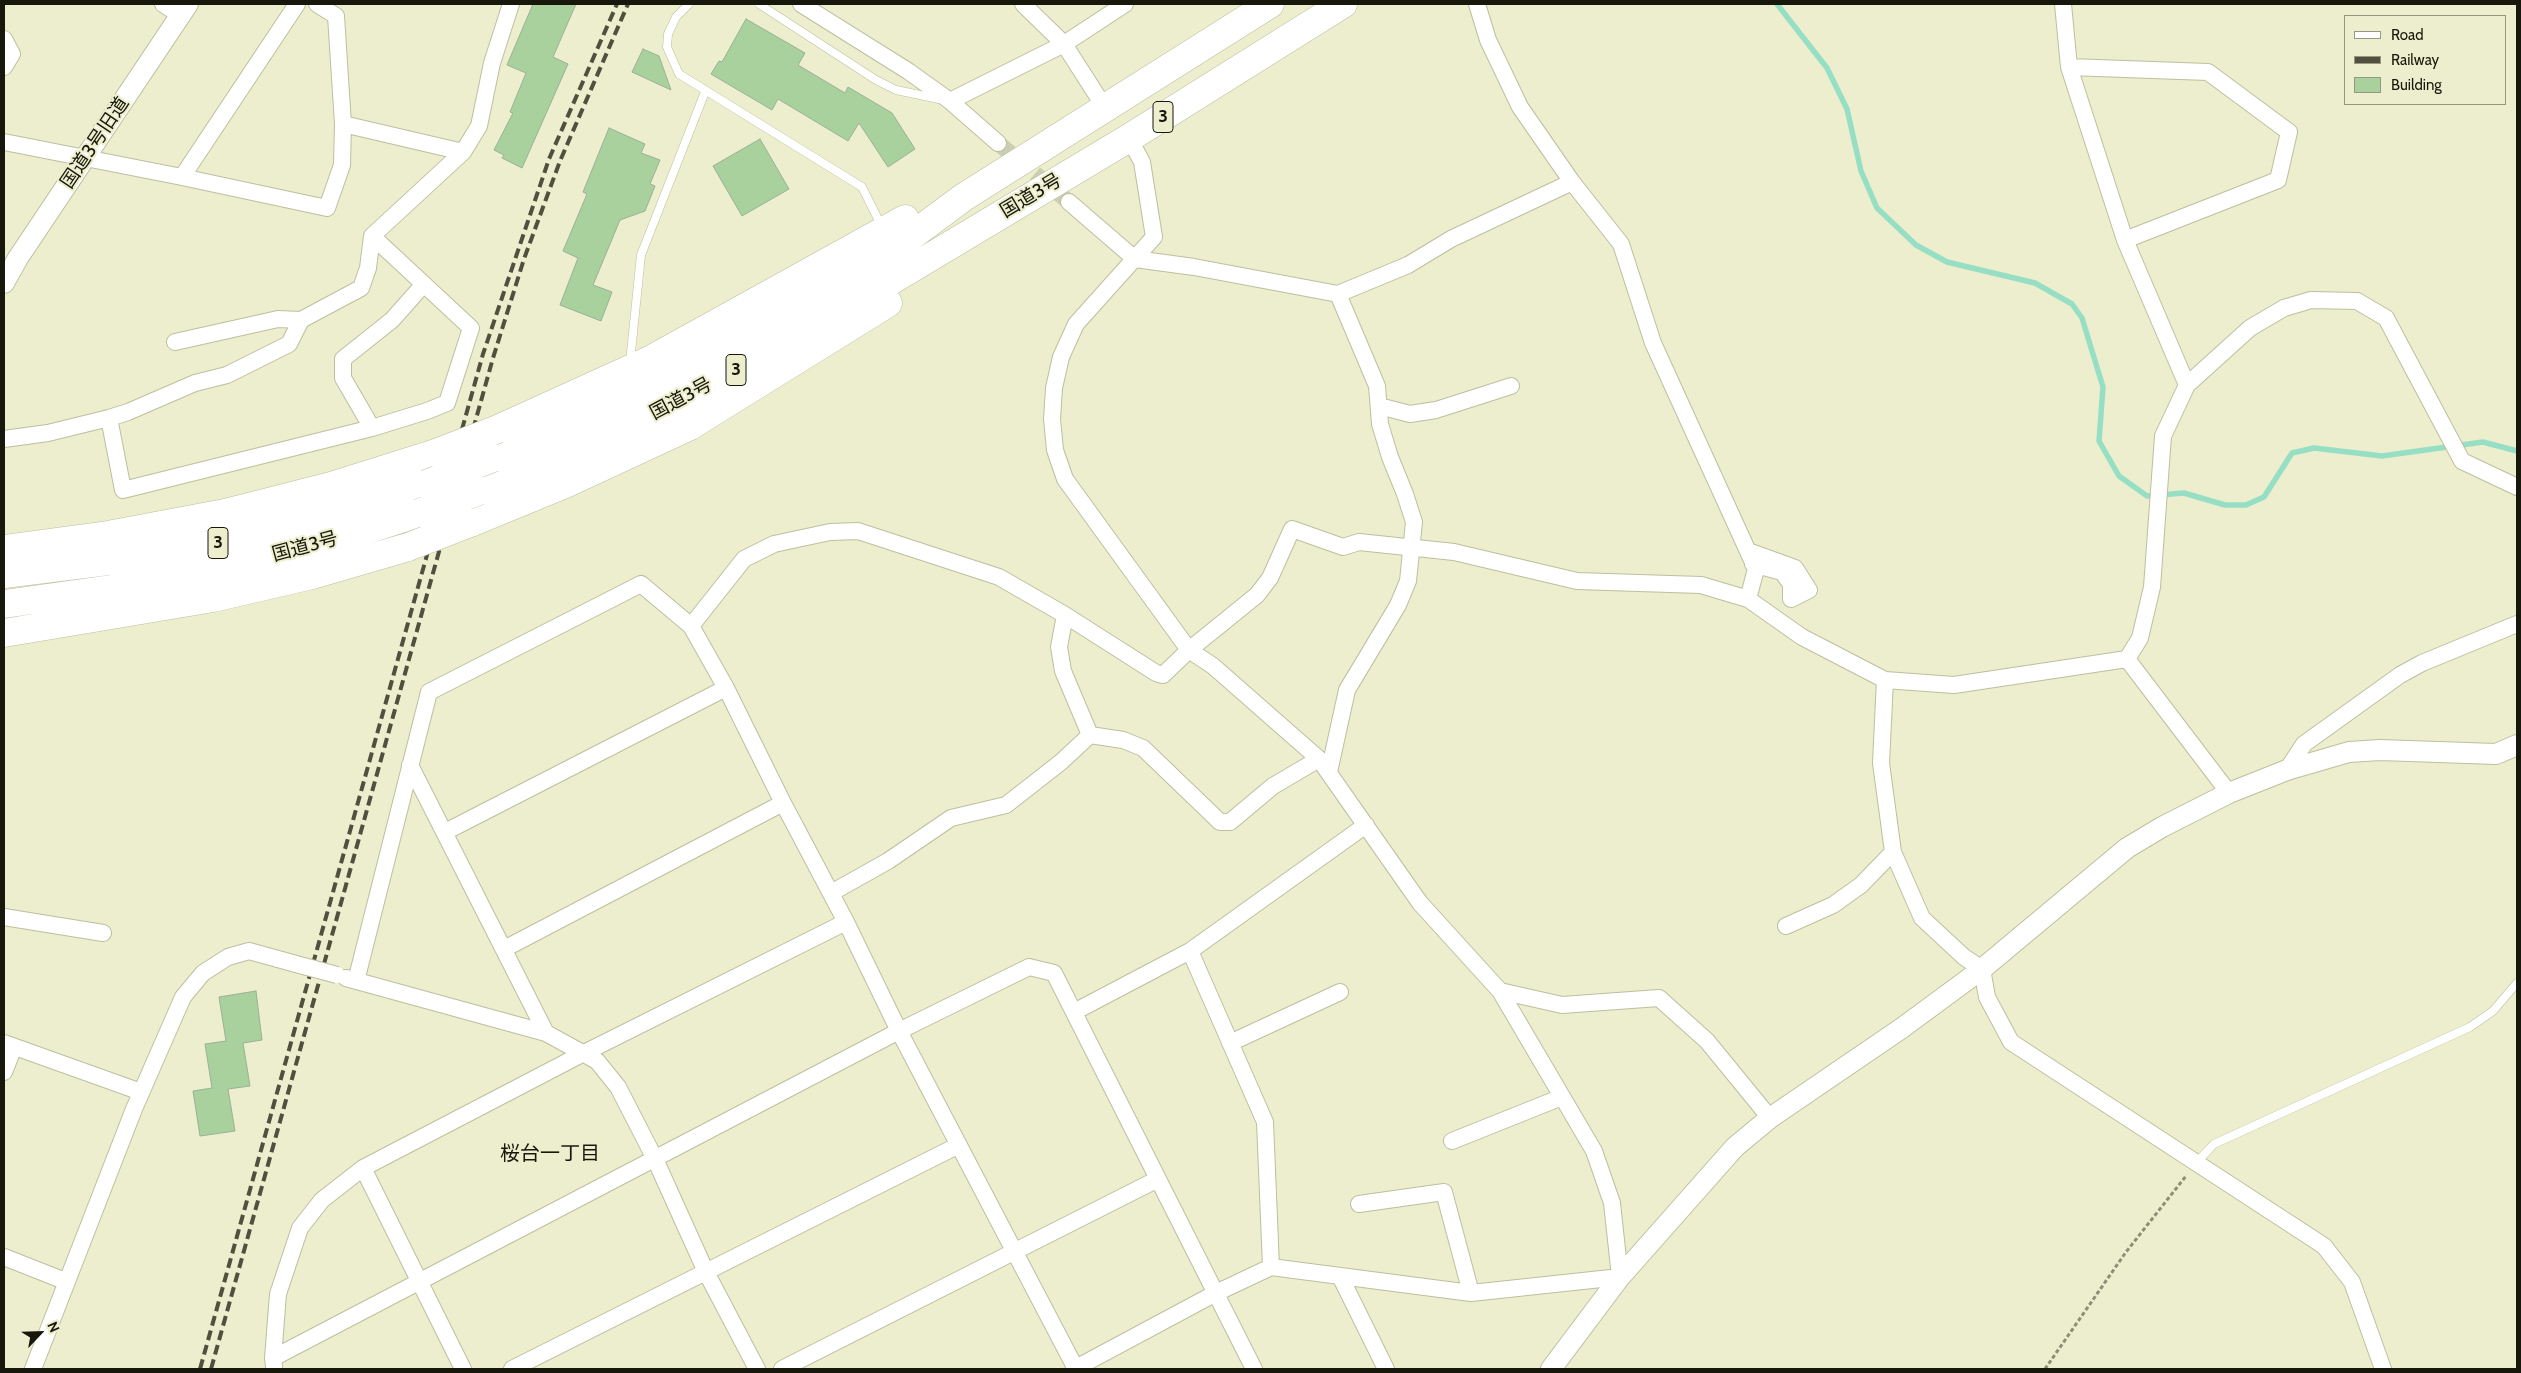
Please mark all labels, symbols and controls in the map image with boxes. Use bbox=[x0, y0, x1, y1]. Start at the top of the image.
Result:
legend bbox=[2344, 15, 2506, 105]
text: Road bbox=[2391, 26, 2424, 44]
text: Railway bbox=[2391, 51, 2439, 69]
text: Building bbox=[2391, 76, 2442, 94]
street label: 国道3号旧道 bbox=[56, 93, 134, 193]
road number: 3 bbox=[1153, 101, 1173, 132]
street label: 国道3号 bbox=[996, 169, 1066, 223]
road number: 3 bbox=[726, 354, 746, 386]
street label: 国道3号 bbox=[646, 373, 716, 425]
street label: 国道3号 bbox=[270, 527, 340, 567]
road number: 3 bbox=[208, 528, 228, 558]
district label: 桜台一丁目 bbox=[500, 1142, 600, 1166]
north arrow bbox=[15, 1308, 65, 1358]
text: N bbox=[43, 1319, 64, 1335]

